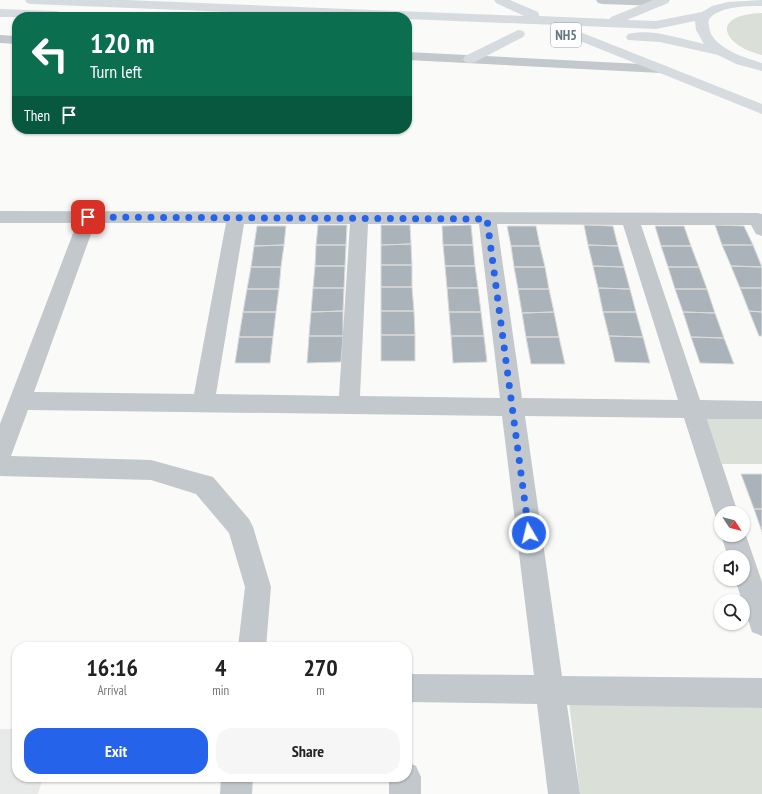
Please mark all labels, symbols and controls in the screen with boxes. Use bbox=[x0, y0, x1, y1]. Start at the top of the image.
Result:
road number: NH5 bbox=[551, 23, 581, 47]
text: 120 m bbox=[90, 24, 154, 61]
icon: left bbox=[24, 28, 76, 80]
text: Turn left bbox=[90, 60, 142, 83]
icon: arrive bbox=[58, 104, 80, 126]
text: Then bbox=[24, 106, 50, 125]
pin bbox=[71, 200, 105, 234]
icon: arrive bbox=[77, 206, 99, 228]
north arrow bbox=[714, 506, 750, 542]
map controls bbox=[714, 506, 750, 630]
position arrow bbox=[508, 512, 550, 554]
button: sound bbox=[714, 550, 750, 586]
button: search bbox=[714, 594, 750, 630]
text: 16:16 bbox=[86, 652, 138, 683]
text: 4 bbox=[215, 652, 226, 683]
text: 270 bbox=[303, 652, 338, 683]
text: Arrival bbox=[97, 682, 127, 699]
text: min bbox=[212, 682, 229, 699]
text: m bbox=[316, 682, 325, 699]
button: Exit bbox=[24, 728, 208, 774]
button: Share bbox=[216, 728, 400, 774]

